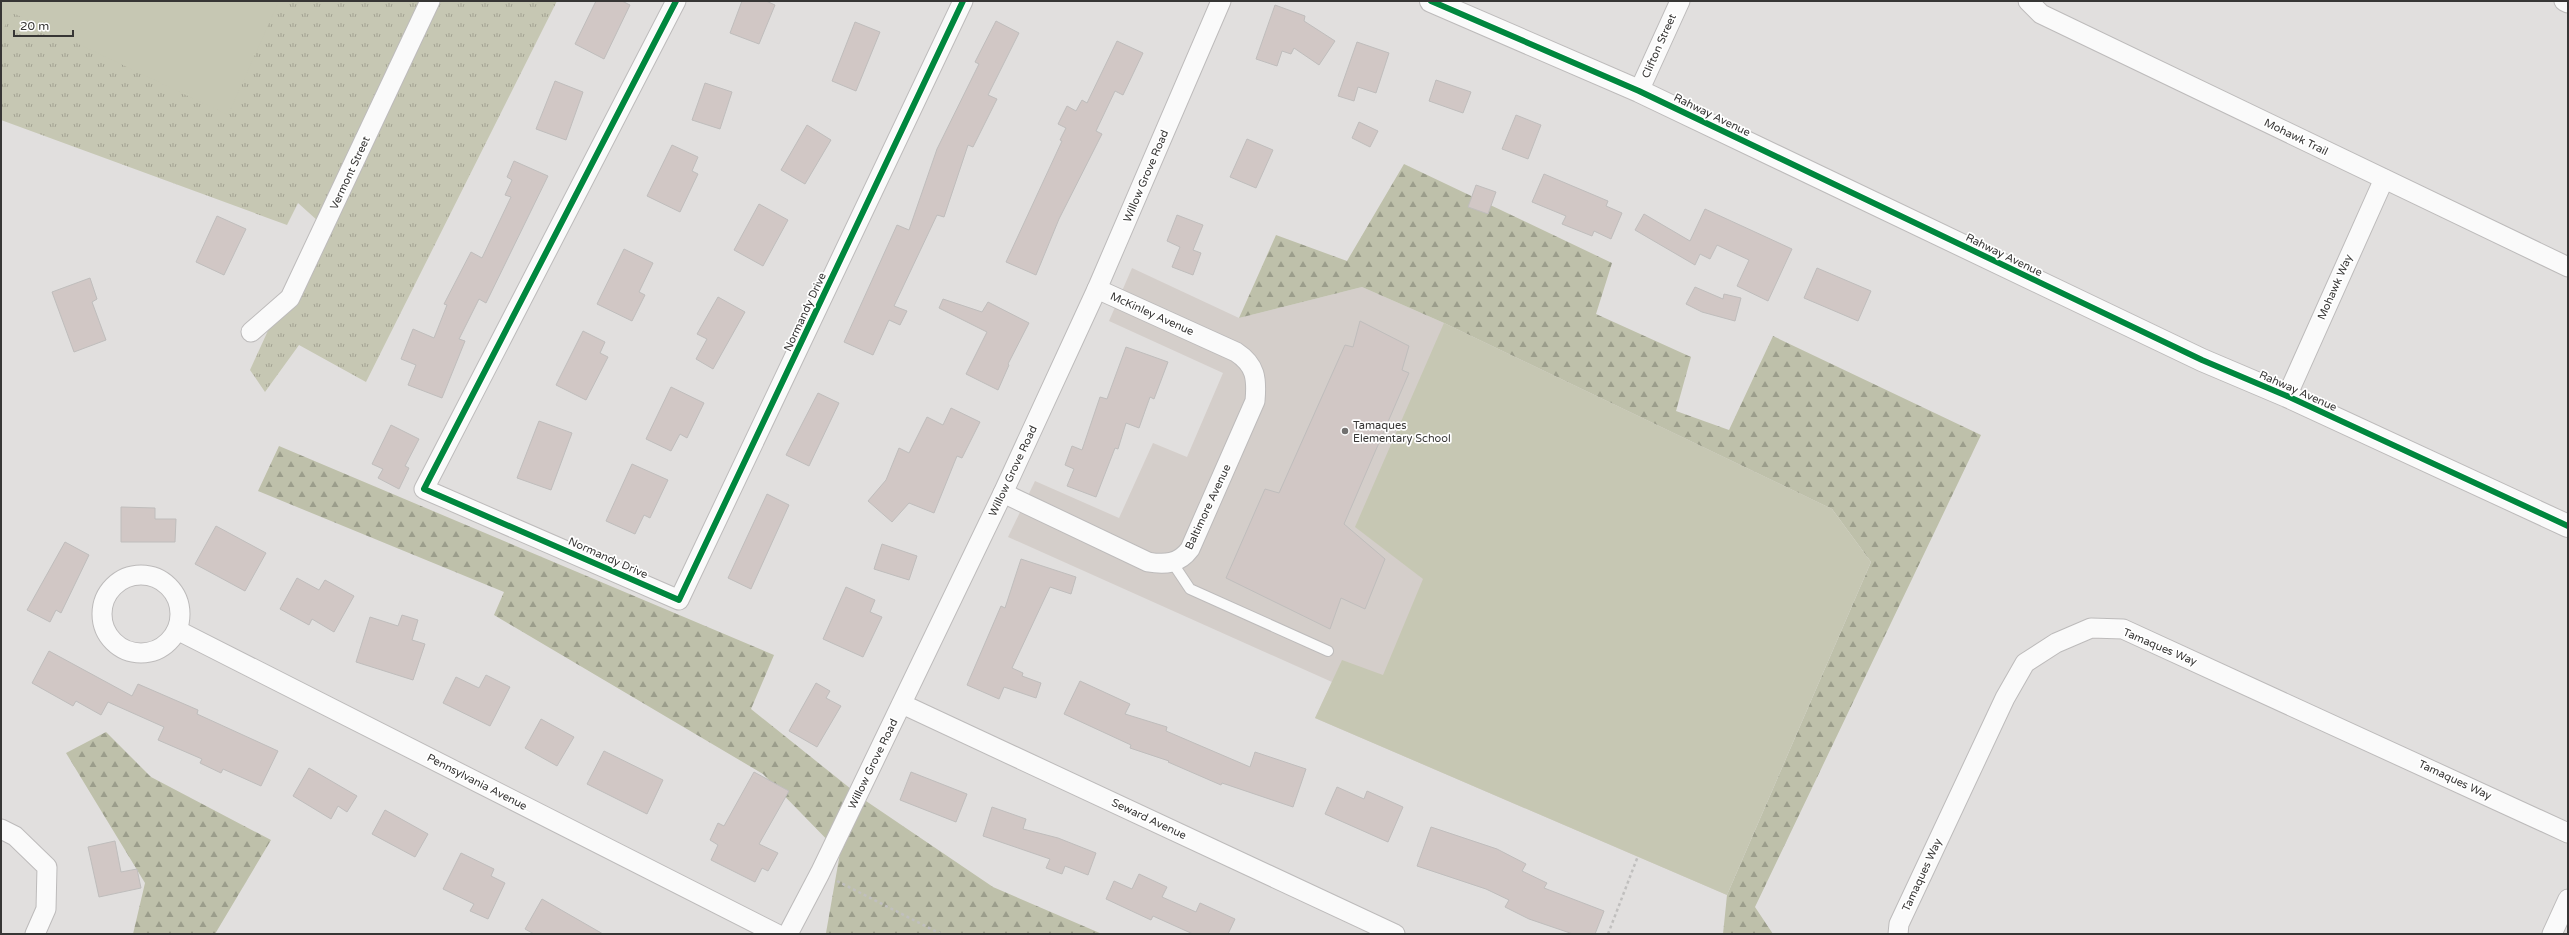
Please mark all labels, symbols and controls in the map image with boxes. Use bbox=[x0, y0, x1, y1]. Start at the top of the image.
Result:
scale bar bbox=[14, 12, 73, 38]
street label: Clifton Street bbox=[1639, 12, 1679, 80]
text: 20 m bbox=[20, 19, 49, 33]
street label: Rahway Avenue bbox=[1672, 91, 1752, 139]
street label: Mohawk Trail bbox=[2262, 116, 2330, 158]
street label: Willow Grove Road bbox=[1121, 128, 1171, 224]
street label: Vermont Street bbox=[327, 134, 373, 212]
street label: Rahway Avenue bbox=[1964, 231, 2044, 279]
street label: Mohawk Way bbox=[2315, 252, 2355, 322]
street label: Normandy Drive bbox=[781, 271, 829, 353]
street label: McKinley Avenue bbox=[1108, 290, 1196, 338]
street label: Rahway Avenue bbox=[2257, 368, 2339, 414]
place label: Tamaques Elementary School bbox=[1353, 419, 1451, 445]
street label: Willow Grove Road bbox=[986, 423, 1040, 519]
marker: Tamaques Elementary School bbox=[1340, 426, 1350, 436]
street label: Baltimore Avenue bbox=[1183, 462, 1233, 552]
street label: Normandy Drive bbox=[566, 535, 650, 581]
street label: Tamaques Way bbox=[2121, 626, 2199, 668]
street label: Willow Grove Road bbox=[845, 717, 901, 811]
street label: Pennsylvania Avenue bbox=[425, 751, 529, 813]
street label: Tamaques Way bbox=[2416, 757, 2494, 803]
street label: Seward Avenue bbox=[1110, 796, 1188, 842]
street label: Tamaques Way bbox=[1899, 836, 1945, 914]

